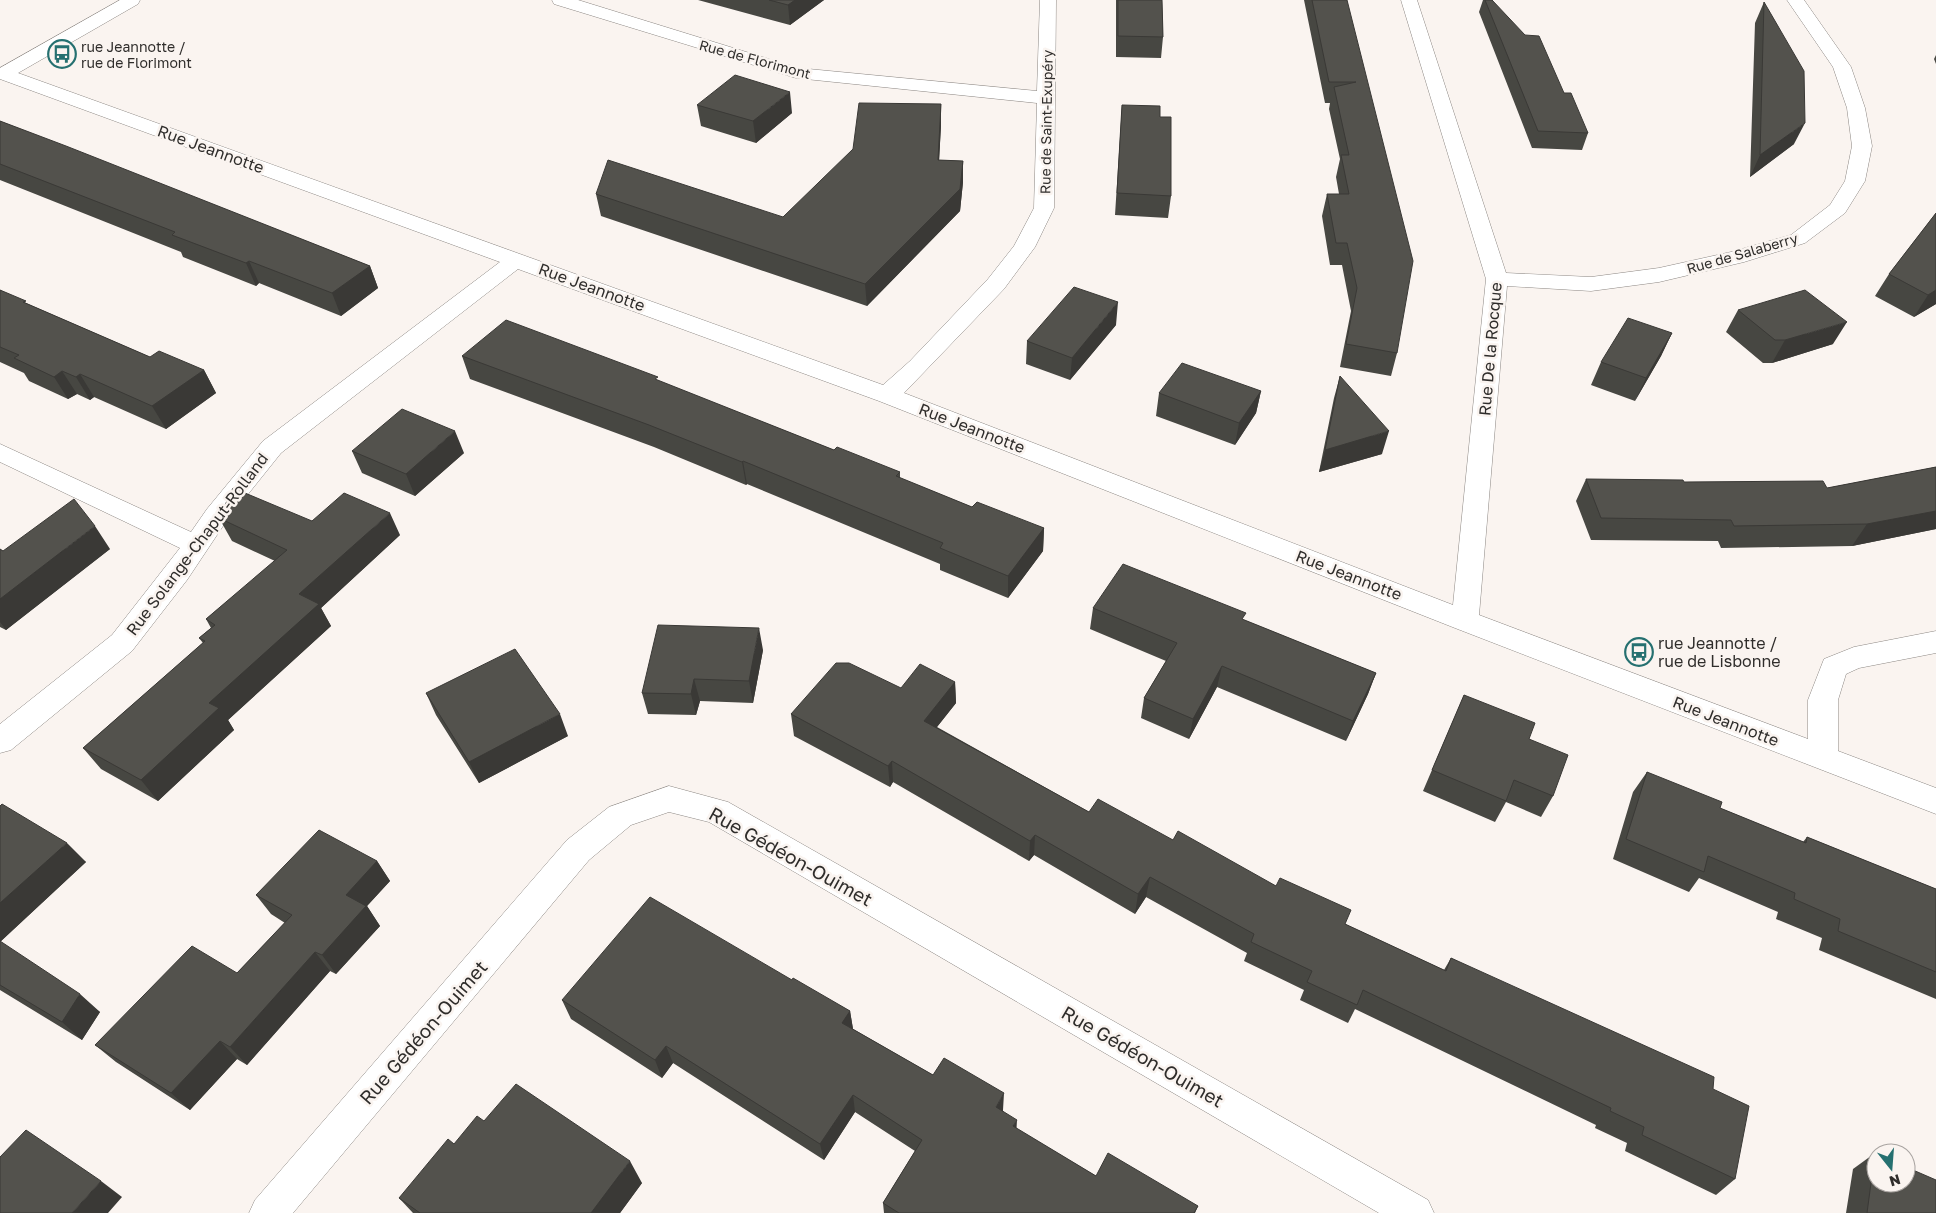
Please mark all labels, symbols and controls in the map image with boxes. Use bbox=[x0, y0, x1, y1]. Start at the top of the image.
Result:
street label: Rue de Florimont bbox=[697, 36, 813, 82]
place label: rue Jeannotte / rue de Florimont bbox=[81, 38, 192, 71]
bus stop icon: rue Jeannotte / rue de Florimont bbox=[47, 39, 77, 69]
street label: Rue de Saint-Exupéry bbox=[1036, 49, 1056, 194]
street label: Rue Jeannotte bbox=[155, 120, 267, 178]
street label: Rue de Salaberry bbox=[1685, 229, 1800, 277]
street label: Rue Jeannotte bbox=[536, 258, 648, 316]
street label: Rue De la Rocque bbox=[1474, 281, 1506, 417]
street label: Rue Jeannotte bbox=[916, 399, 1028, 457]
street label: Rue Solange-Chaput-Rolland bbox=[122, 449, 272, 639]
street label: Rue Jeannotte bbox=[1293, 546, 1405, 604]
place label: rue Jeannotte / rue de Lisbonne bbox=[1658, 633, 1781, 671]
bus stop icon: rue Jeannotte / rue de Lisbonne bbox=[1624, 637, 1654, 667]
street label: Rue Jeannotte bbox=[1670, 692, 1782, 750]
street label: Rue Gédéon-Ouimet bbox=[705, 802, 877, 910]
street label: Rue Gédéon-Ouimet bbox=[354, 955, 492, 1109]
street label: Rue Gédéon-Ouimet bbox=[1058, 1000, 1228, 1112]
north arrow bbox=[1866, 1143, 1916, 1193]
text: N bbox=[1887, 1171, 1903, 1191]

